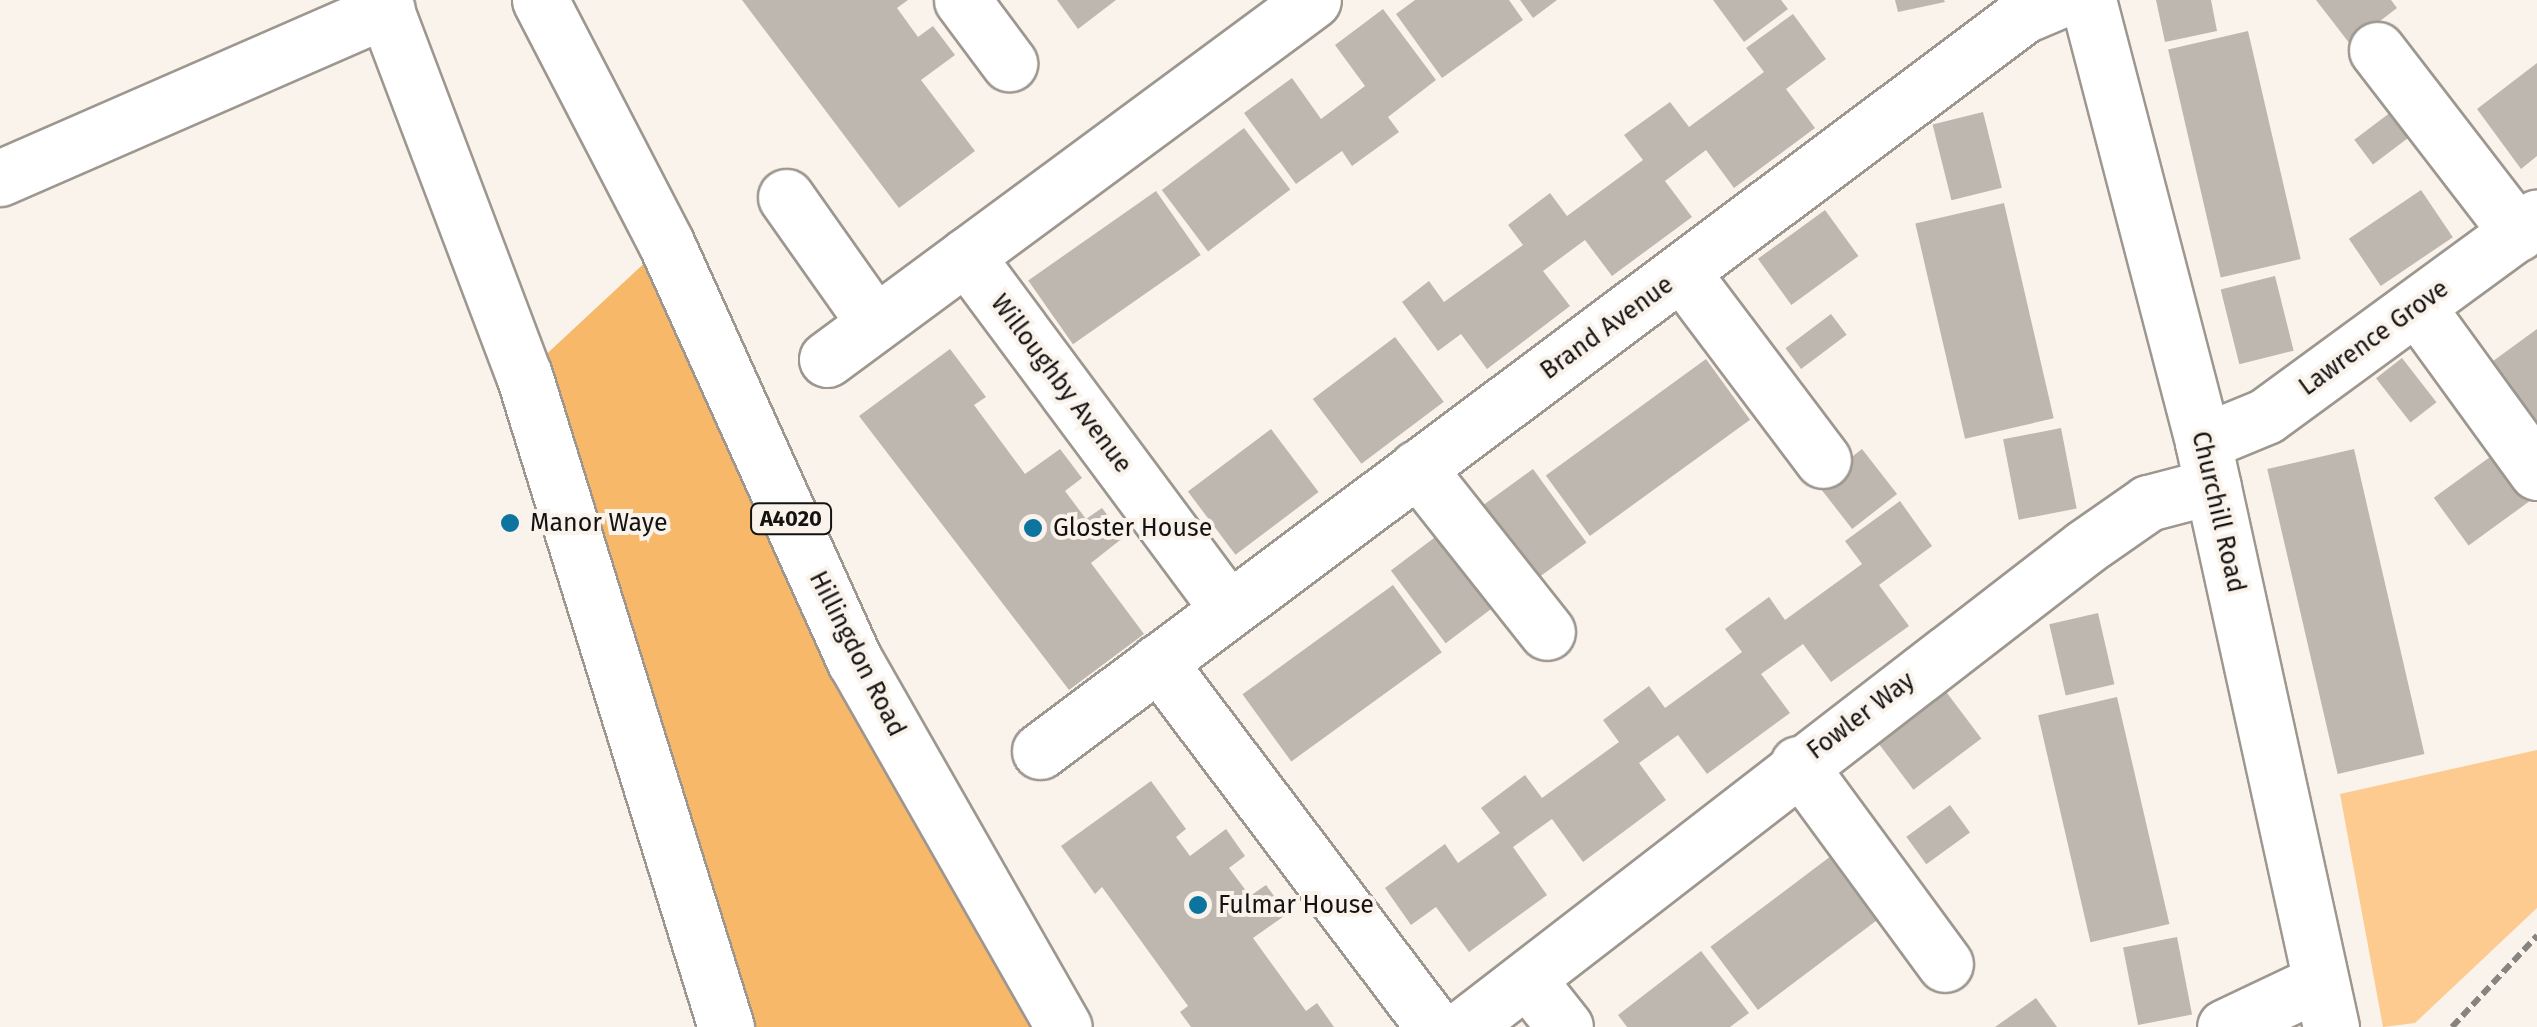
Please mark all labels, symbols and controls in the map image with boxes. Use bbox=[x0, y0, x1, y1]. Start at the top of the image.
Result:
street label: Brand Avenue bbox=[1535, 270, 1679, 386]
street label: Lawrence Grove bbox=[2293, 274, 2455, 402]
street label: Willoughby Avenue bbox=[984, 289, 1138, 479]
street label: Churchill Road bbox=[2185, 429, 2251, 595]
road number: A4020 bbox=[748, 502, 834, 536]
place label: Manor Waye bbox=[530, 508, 668, 538]
marker: Manor Waye bbox=[499, 512, 521, 534]
place label: Gloster House bbox=[1053, 513, 1212, 543]
marker: Gloster House bbox=[1022, 517, 1044, 539]
street label: Hillingdon Road bbox=[802, 566, 912, 742]
street label: Fowler Way bbox=[1801, 666, 1921, 766]
place label: Fulmar House bbox=[1218, 890, 1374, 920]
marker: Fulmar House bbox=[1187, 894, 1209, 916]

